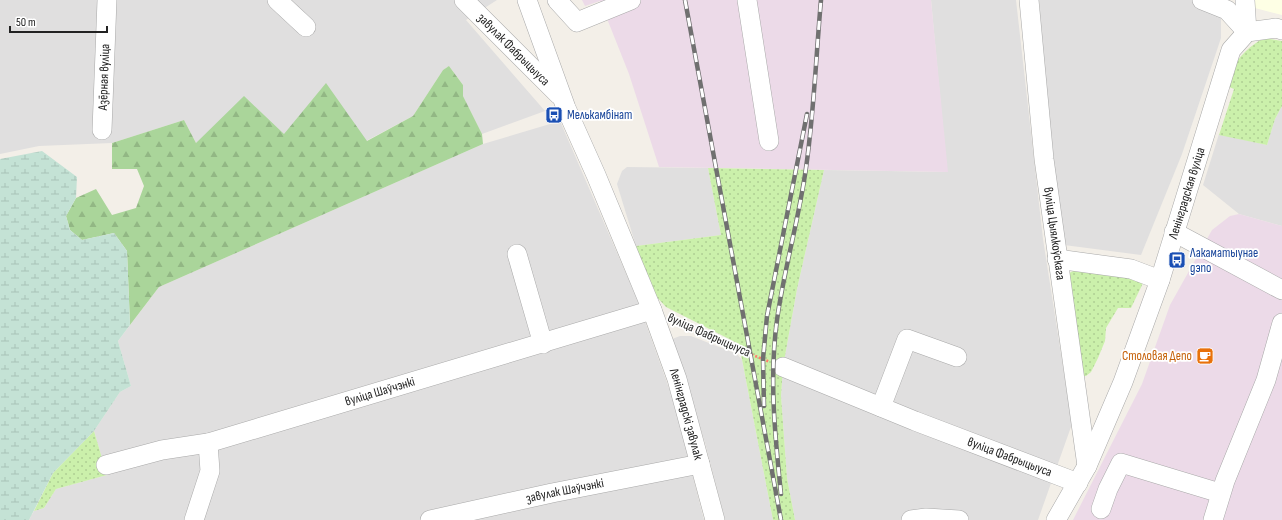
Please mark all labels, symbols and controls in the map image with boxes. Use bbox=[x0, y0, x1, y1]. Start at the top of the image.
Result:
scale bar bbox=[10, 8, 107, 34]
street label: завулак Фабрыцыуса bbox=[474, 10, 553, 89]
text: 50 m bbox=[16, 15, 36, 30]
street label: Азёрная вуліца bbox=[95, 44, 113, 112]
bus stop icon: Мелькамбінат bbox=[544, 105, 564, 125]
place label: Мелькамбінат bbox=[567, 107, 632, 123]
street label: Ленінградская вуліца bbox=[1165, 145, 1208, 242]
street label: вуліца Цыялкоўскага bbox=[1040, 186, 1069, 281]
place label: Лакаматыунае дэпо bbox=[1189, 245, 1258, 276]
bus stop icon: Лакаматыунае дэпо bbox=[1167, 250, 1187, 270]
street label: вуліца Фабрыцыуса bbox=[665, 310, 753, 360]
cafe icon: Столовая Депо bbox=[1195, 346, 1215, 366]
place label: Столовая Депо bbox=[1122, 348, 1192, 364]
street label: Ленінградскі завулак bbox=[665, 365, 706, 462]
street label: вуліца Шаўчэнкі bbox=[343, 373, 417, 409]
street label: вуліца Фабрыцыуса bbox=[965, 434, 1054, 480]
street label: завулак Шаўчэнкі bbox=[524, 475, 605, 507]

